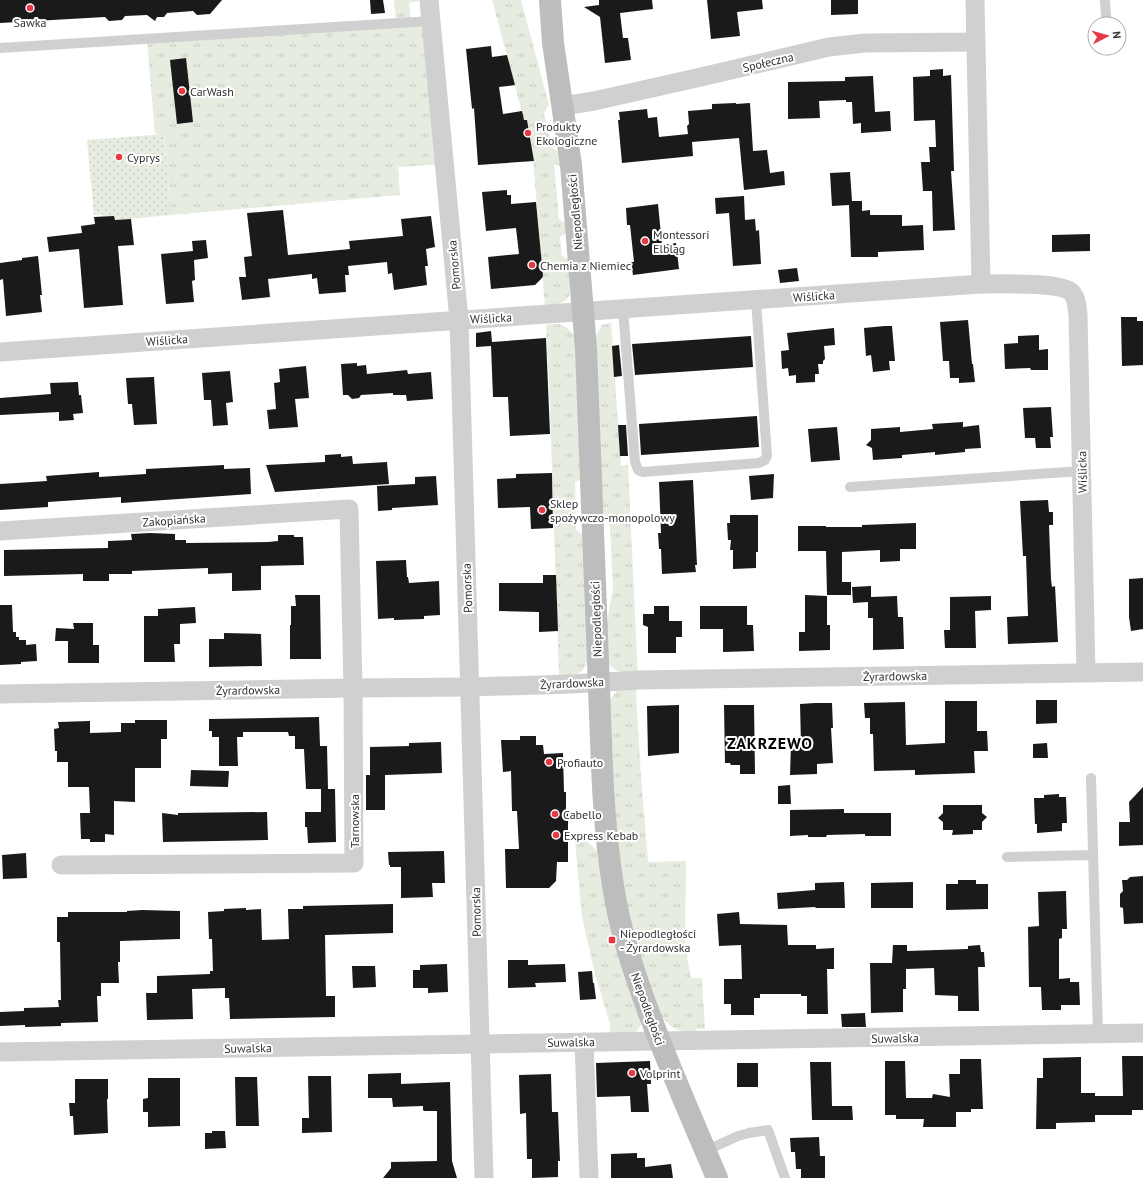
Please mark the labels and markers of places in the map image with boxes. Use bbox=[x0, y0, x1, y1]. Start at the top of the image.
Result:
marker: Sawka bbox=[25, 3, 35, 13]
place label: Sawka bbox=[14, 15, 46, 30]
place label: CarWash bbox=[190, 84, 234, 99]
marker: CarWash bbox=[177, 86, 187, 96]
place label: Produkty Ekologiczne bbox=[536, 119, 597, 148]
marker: Produkty Ekologiczne bbox=[523, 128, 533, 138]
place label: Cyprys bbox=[127, 150, 160, 165]
marker: Cyprys bbox=[114, 152, 124, 162]
place label: Montessori Elbląg bbox=[653, 227, 709, 256]
marker: Montessori Elbląg bbox=[640, 236, 650, 246]
place label: Chemia z Niemiec bbox=[540, 258, 632, 273]
marker: Chemia z Niemiec bbox=[527, 260, 537, 270]
place label: Sklep spożywczo-monopolowy bbox=[550, 496, 675, 525]
marker: Sklep spożywczo-monopolowy bbox=[537, 505, 547, 515]
place label: Profiauto bbox=[557, 755, 603, 770]
marker: Profiauto bbox=[544, 757, 554, 767]
place label: Cabello bbox=[563, 807, 602, 822]
marker: Cabello bbox=[550, 809, 560, 819]
place label: Express Kebab bbox=[564, 828, 638, 843]
marker: Express Kebab bbox=[551, 830, 561, 840]
place label: Niepodległości - Żyrardowska bbox=[620, 926, 696, 955]
marker: Niepodległości - Żyrardowska bbox=[607, 935, 617, 945]
place label: Volprint bbox=[639, 1066, 680, 1081]
marker: Volprint bbox=[627, 1068, 637, 1078]

